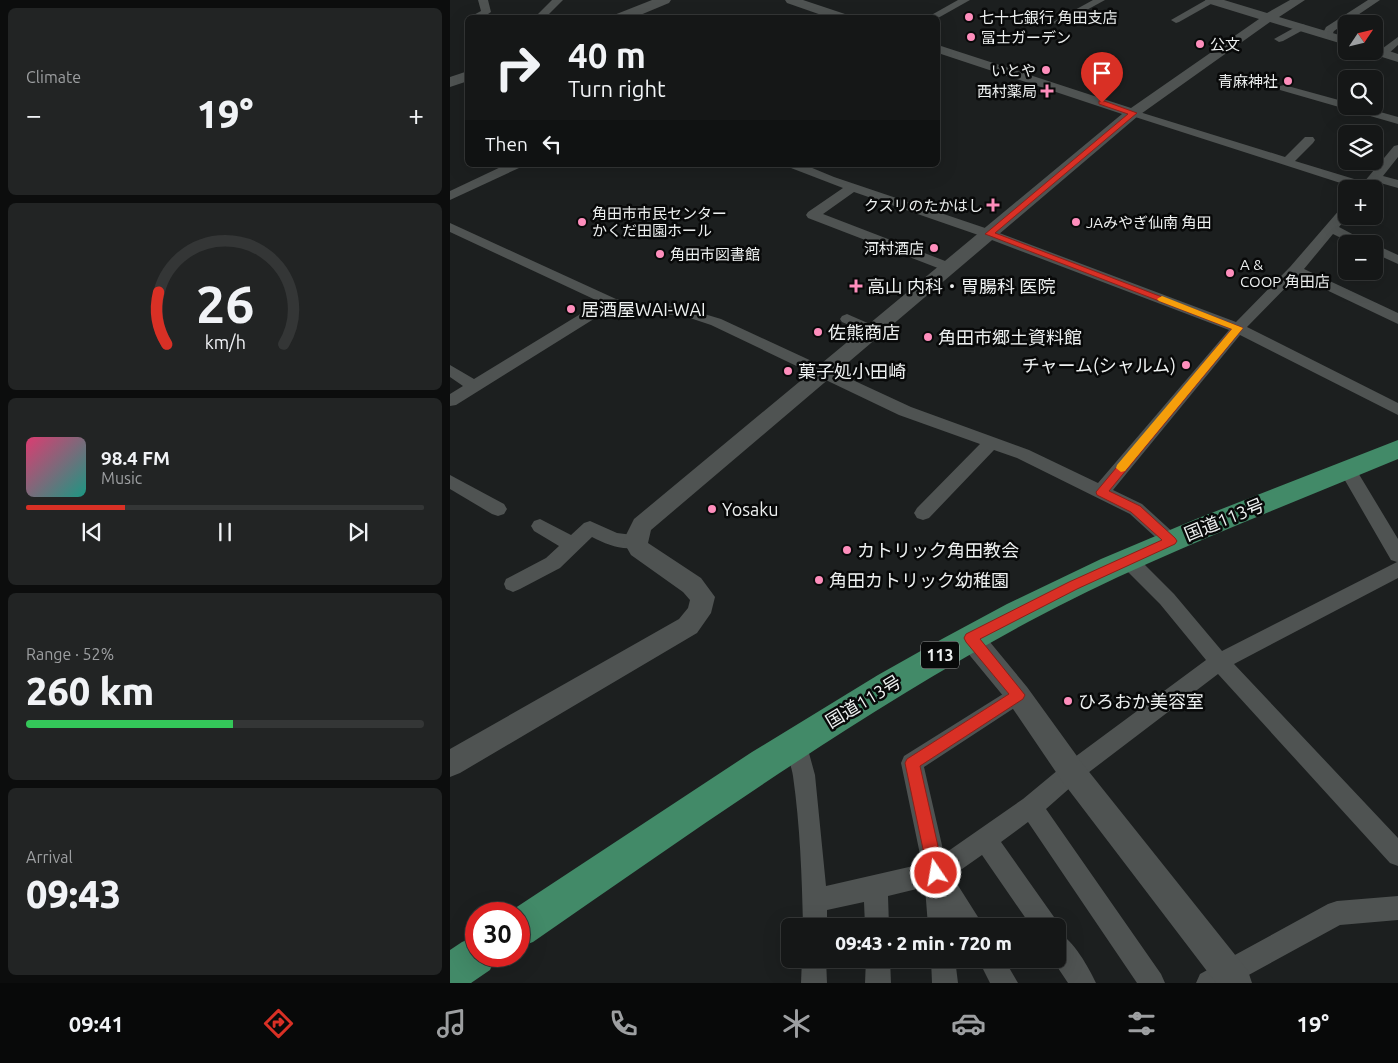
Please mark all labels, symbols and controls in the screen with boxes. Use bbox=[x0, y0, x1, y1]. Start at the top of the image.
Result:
place label: 七十七銀行 角田支店 bbox=[979, 9, 1117, 26]
marker: 七十七銀行 角田支店 bbox=[963, 11, 975, 23]
north arrow bbox=[1338, 15, 1382, 60]
map controls bbox=[1338, 15, 1383, 280]
place label: 冨士ガーデン bbox=[981, 29, 1071, 46]
marker: 冨士ガーデン bbox=[965, 31, 977, 43]
icon: right bbox=[485, 35, 550, 100]
text: 40 m bbox=[568, 35, 646, 75]
place label: 公文 bbox=[1210, 36, 1240, 53]
marker: 公文 bbox=[1194, 38, 1206, 50]
pin bbox=[1081, 52, 1123, 103]
icon: arrive bbox=[1088, 59, 1116, 87]
place label: いとや bbox=[991, 62, 1036, 79]
marker: いとや bbox=[1040, 64, 1052, 76]
text: Climate bbox=[26, 68, 81, 86]
button: search bbox=[1338, 70, 1383, 115]
place label: 青麻神社 bbox=[1218, 73, 1278, 90]
marker: 青麻神社 bbox=[1282, 75, 1294, 87]
text: Turn right bbox=[568, 76, 666, 101]
place label: 西村薬局 bbox=[977, 83, 1037, 100]
marker: 西村薬局 bbox=[1041, 85, 1053, 97]
text: 19° bbox=[197, 93, 253, 135]
text: − bbox=[26, 99, 42, 130]
text: + bbox=[408, 99, 424, 130]
button: layers bbox=[1338, 125, 1383, 170]
icon: left bbox=[538, 130, 566, 158]
text: Then bbox=[485, 133, 528, 155]
button: + bbox=[1338, 180, 1383, 225]
place label: クスリのたかはし bbox=[864, 197, 983, 214]
marker: クスリのたかはし bbox=[987, 199, 999, 211]
place label: 角田市市民センター かくだ田園ホール bbox=[592, 205, 727, 239]
place label: JAみやぎ仙南 角田 bbox=[1086, 214, 1212, 231]
marker: 角田市市民センター かくだ田園ホール bbox=[576, 216, 588, 228]
marker: JAみやぎ仙南 角田 bbox=[1070, 216, 1082, 228]
button: − bbox=[1338, 235, 1383, 280]
place label: 河村酒店 bbox=[864, 240, 924, 257]
marker: 河村酒店 bbox=[928, 242, 940, 254]
place label: 角田市図書館 bbox=[670, 246, 760, 263]
marker: 角田市図書館 bbox=[654, 248, 666, 260]
place label: A & COOP 角田店 bbox=[1240, 256, 1330, 290]
marker: A & COOP 角田店 bbox=[1224, 267, 1236, 279]
text: 26 bbox=[196, 275, 254, 333]
place label: 高山 内科・胃腸科 医院 bbox=[867, 276, 1055, 296]
marker: 高山 内科・胃腸科 医院 bbox=[849, 279, 863, 293]
place label: 居酒屋WAI-WAI bbox=[581, 299, 706, 319]
marker: 居酒屋WAI-WAI bbox=[565, 303, 577, 315]
place label: 佐熊商店 bbox=[828, 322, 900, 342]
marker: 佐熊商店 bbox=[812, 326, 824, 338]
place label: 角田市郷土資料館 bbox=[938, 327, 1082, 347]
marker: 角田市郷土資料館 bbox=[922, 331, 934, 343]
text: km/h bbox=[204, 332, 246, 352]
place label: チャーム(シャルム) bbox=[1022, 355, 1176, 376]
marker: チャーム(シャルム) bbox=[1180, 359, 1192, 371]
place label: 菓子処小田崎 bbox=[798, 361, 906, 381]
marker: 菓子処小田崎 bbox=[782, 365, 794, 377]
text: 98.4 FM bbox=[101, 447, 170, 469]
text: Music bbox=[101, 469, 142, 487]
street label: 国道113号 bbox=[1181, 494, 1267, 544]
place label: Yosaku bbox=[722, 499, 779, 519]
marker: Yosaku bbox=[706, 503, 718, 515]
icon: previous bbox=[78, 518, 106, 546]
icon: pause bbox=[211, 518, 239, 546]
icon: next bbox=[344, 518, 372, 546]
place label: カトリック角田教会 bbox=[857, 540, 1019, 560]
marker: カトリック角田教会 bbox=[841, 544, 853, 556]
place label: 角田カトリック幼稚園 bbox=[829, 570, 1009, 590]
marker: 角田カトリック幼稚園 bbox=[813, 574, 825, 586]
road number: 113 bbox=[921, 642, 959, 668]
text: Range · 52% bbox=[26, 645, 114, 663]
text: 260 km bbox=[26, 670, 154, 712]
street label: 国道113号 bbox=[822, 671, 904, 731]
place label: ひろおか美容室 bbox=[1078, 691, 1204, 711]
marker: ひろおか美容室 bbox=[1062, 695, 1074, 707]
position arrow bbox=[909, 846, 961, 898]
text: Arrival bbox=[26, 848, 73, 866]
text: 09:43 bbox=[26, 873, 121, 915]
speed limit sign: 30 bbox=[465, 902, 530, 967]
text: 09:43 · 2 min · 720 m bbox=[835, 932, 1012, 954]
icon: directions bbox=[261, 1006, 296, 1041]
icon: music bbox=[434, 1006, 469, 1041]
icon: phone bbox=[606, 1006, 641, 1041]
icon: climate bbox=[779, 1006, 814, 1041]
icon: car bbox=[951, 1006, 986, 1041]
icon: filters bbox=[1124, 1006, 1159, 1041]
text: 09:41 bbox=[69, 1011, 124, 1036]
text: 19° bbox=[1297, 1011, 1329, 1036]

